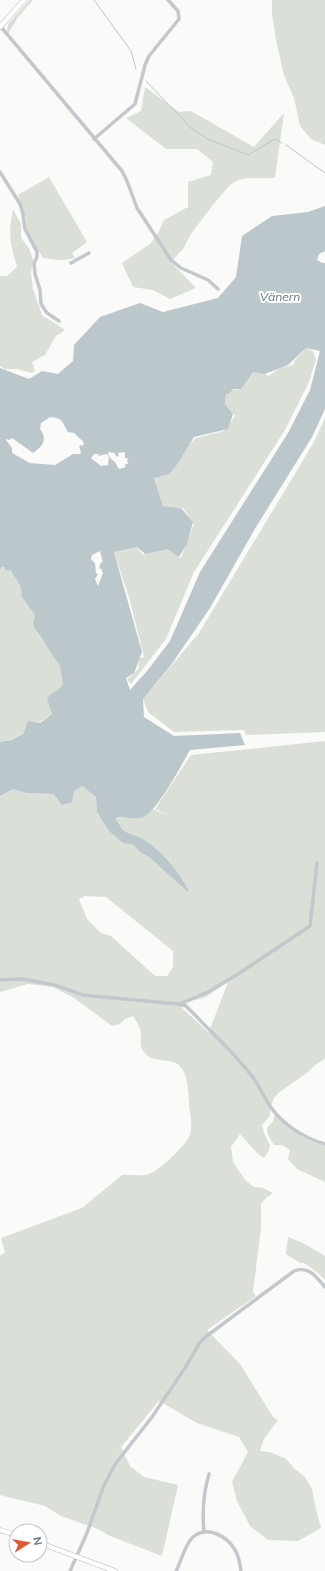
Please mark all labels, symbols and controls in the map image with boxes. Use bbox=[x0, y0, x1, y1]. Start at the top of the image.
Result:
water label: Vänern bbox=[260, 289, 300, 304]
north arrow bbox=[8, 1523, 48, 1563]
text: N bbox=[30, 1536, 45, 1547]

